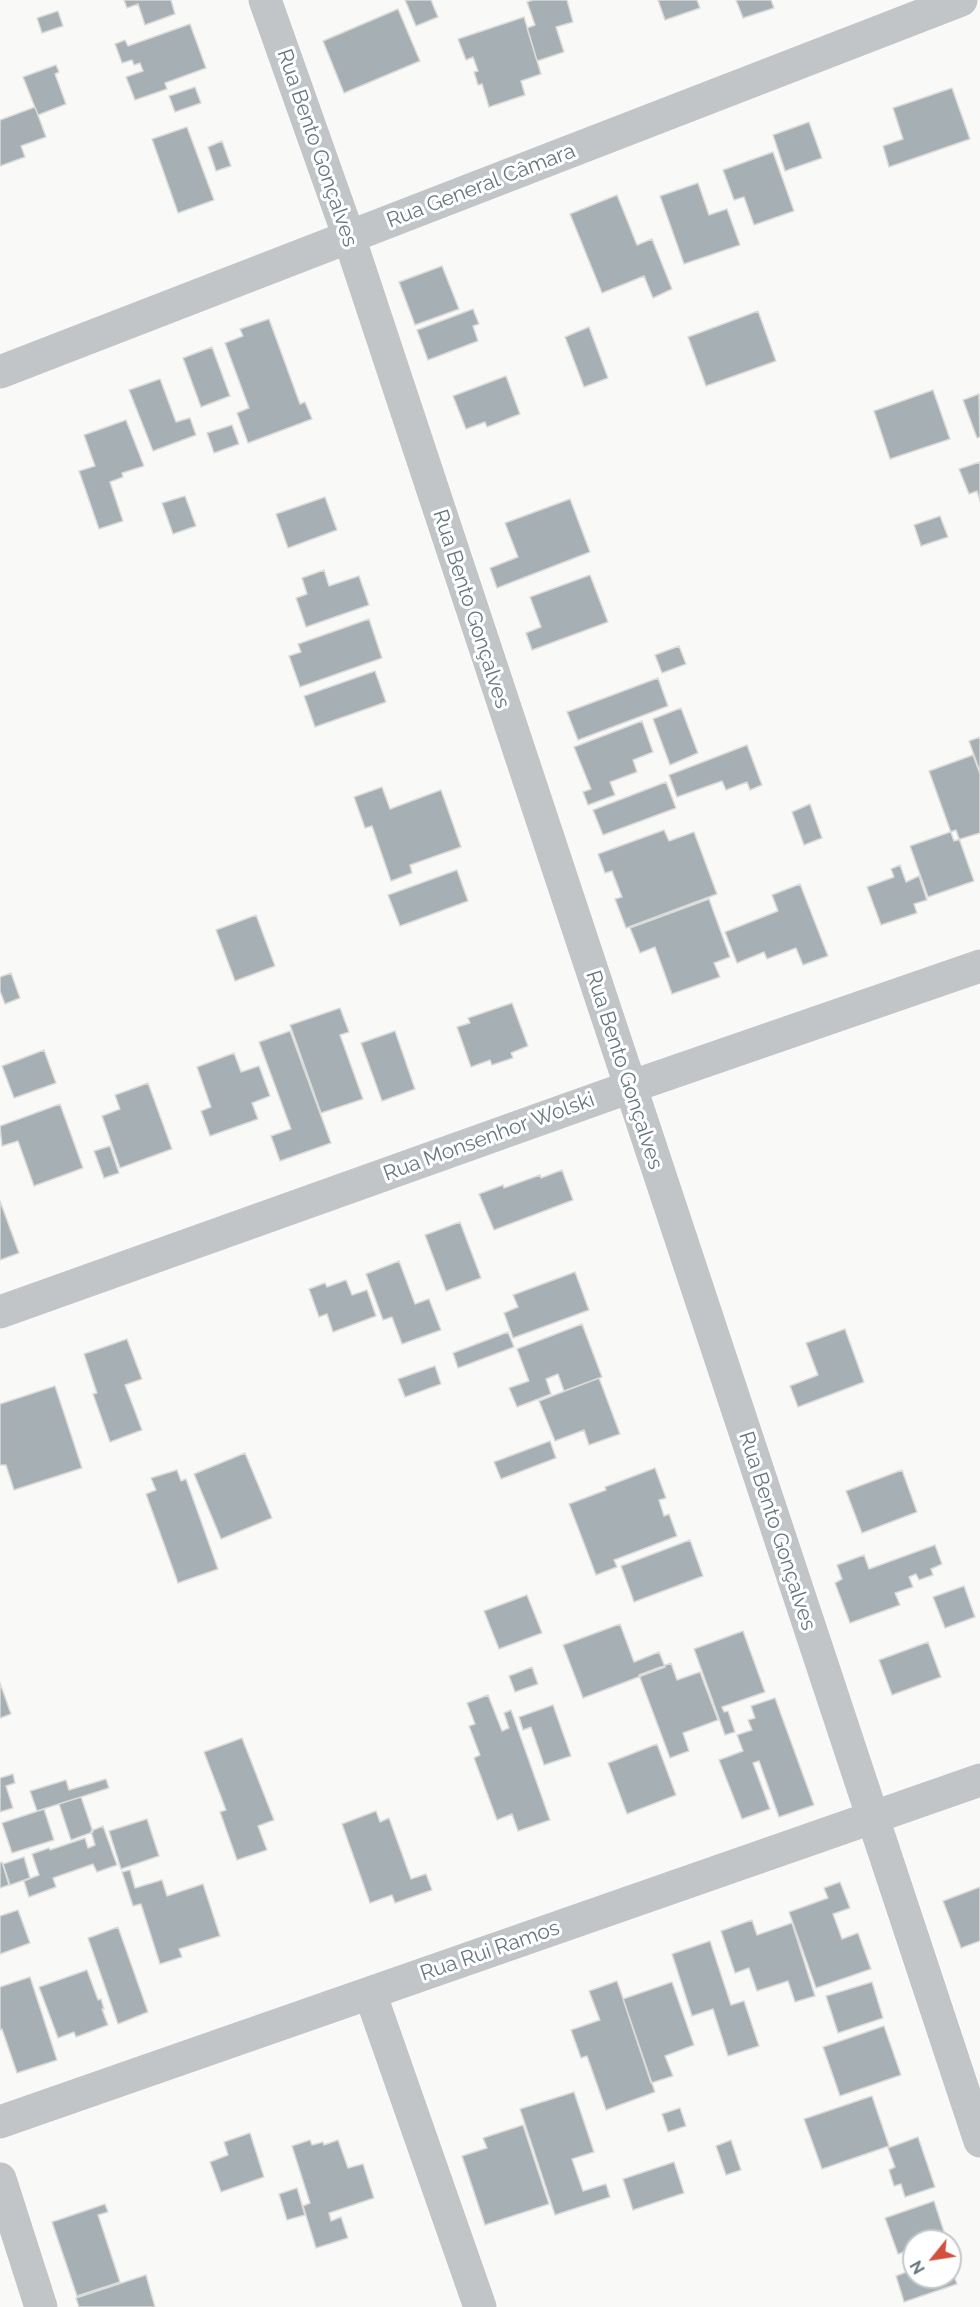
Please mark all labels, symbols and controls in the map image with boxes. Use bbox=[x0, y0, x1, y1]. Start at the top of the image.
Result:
street label: Rua Bento Gonçalves bbox=[271, 46, 363, 250]
street label: Rua General Câmara bbox=[383, 138, 579, 234]
street label: Rua Bento Gonçalves bbox=[427, 507, 515, 711]
street label: Rua Bento Gonçalves bbox=[580, 968, 668, 1172]
street label: Rua Monsenhor Wolski bbox=[380, 1087, 598, 1187]
street label: Rua Bento Gonçalves bbox=[733, 1429, 821, 1633]
street label: Rua Rui Ramos bbox=[417, 1915, 563, 1987]
north arrow bbox=[902, 2229, 962, 2289]
text: N bbox=[906, 2257, 929, 2277]

